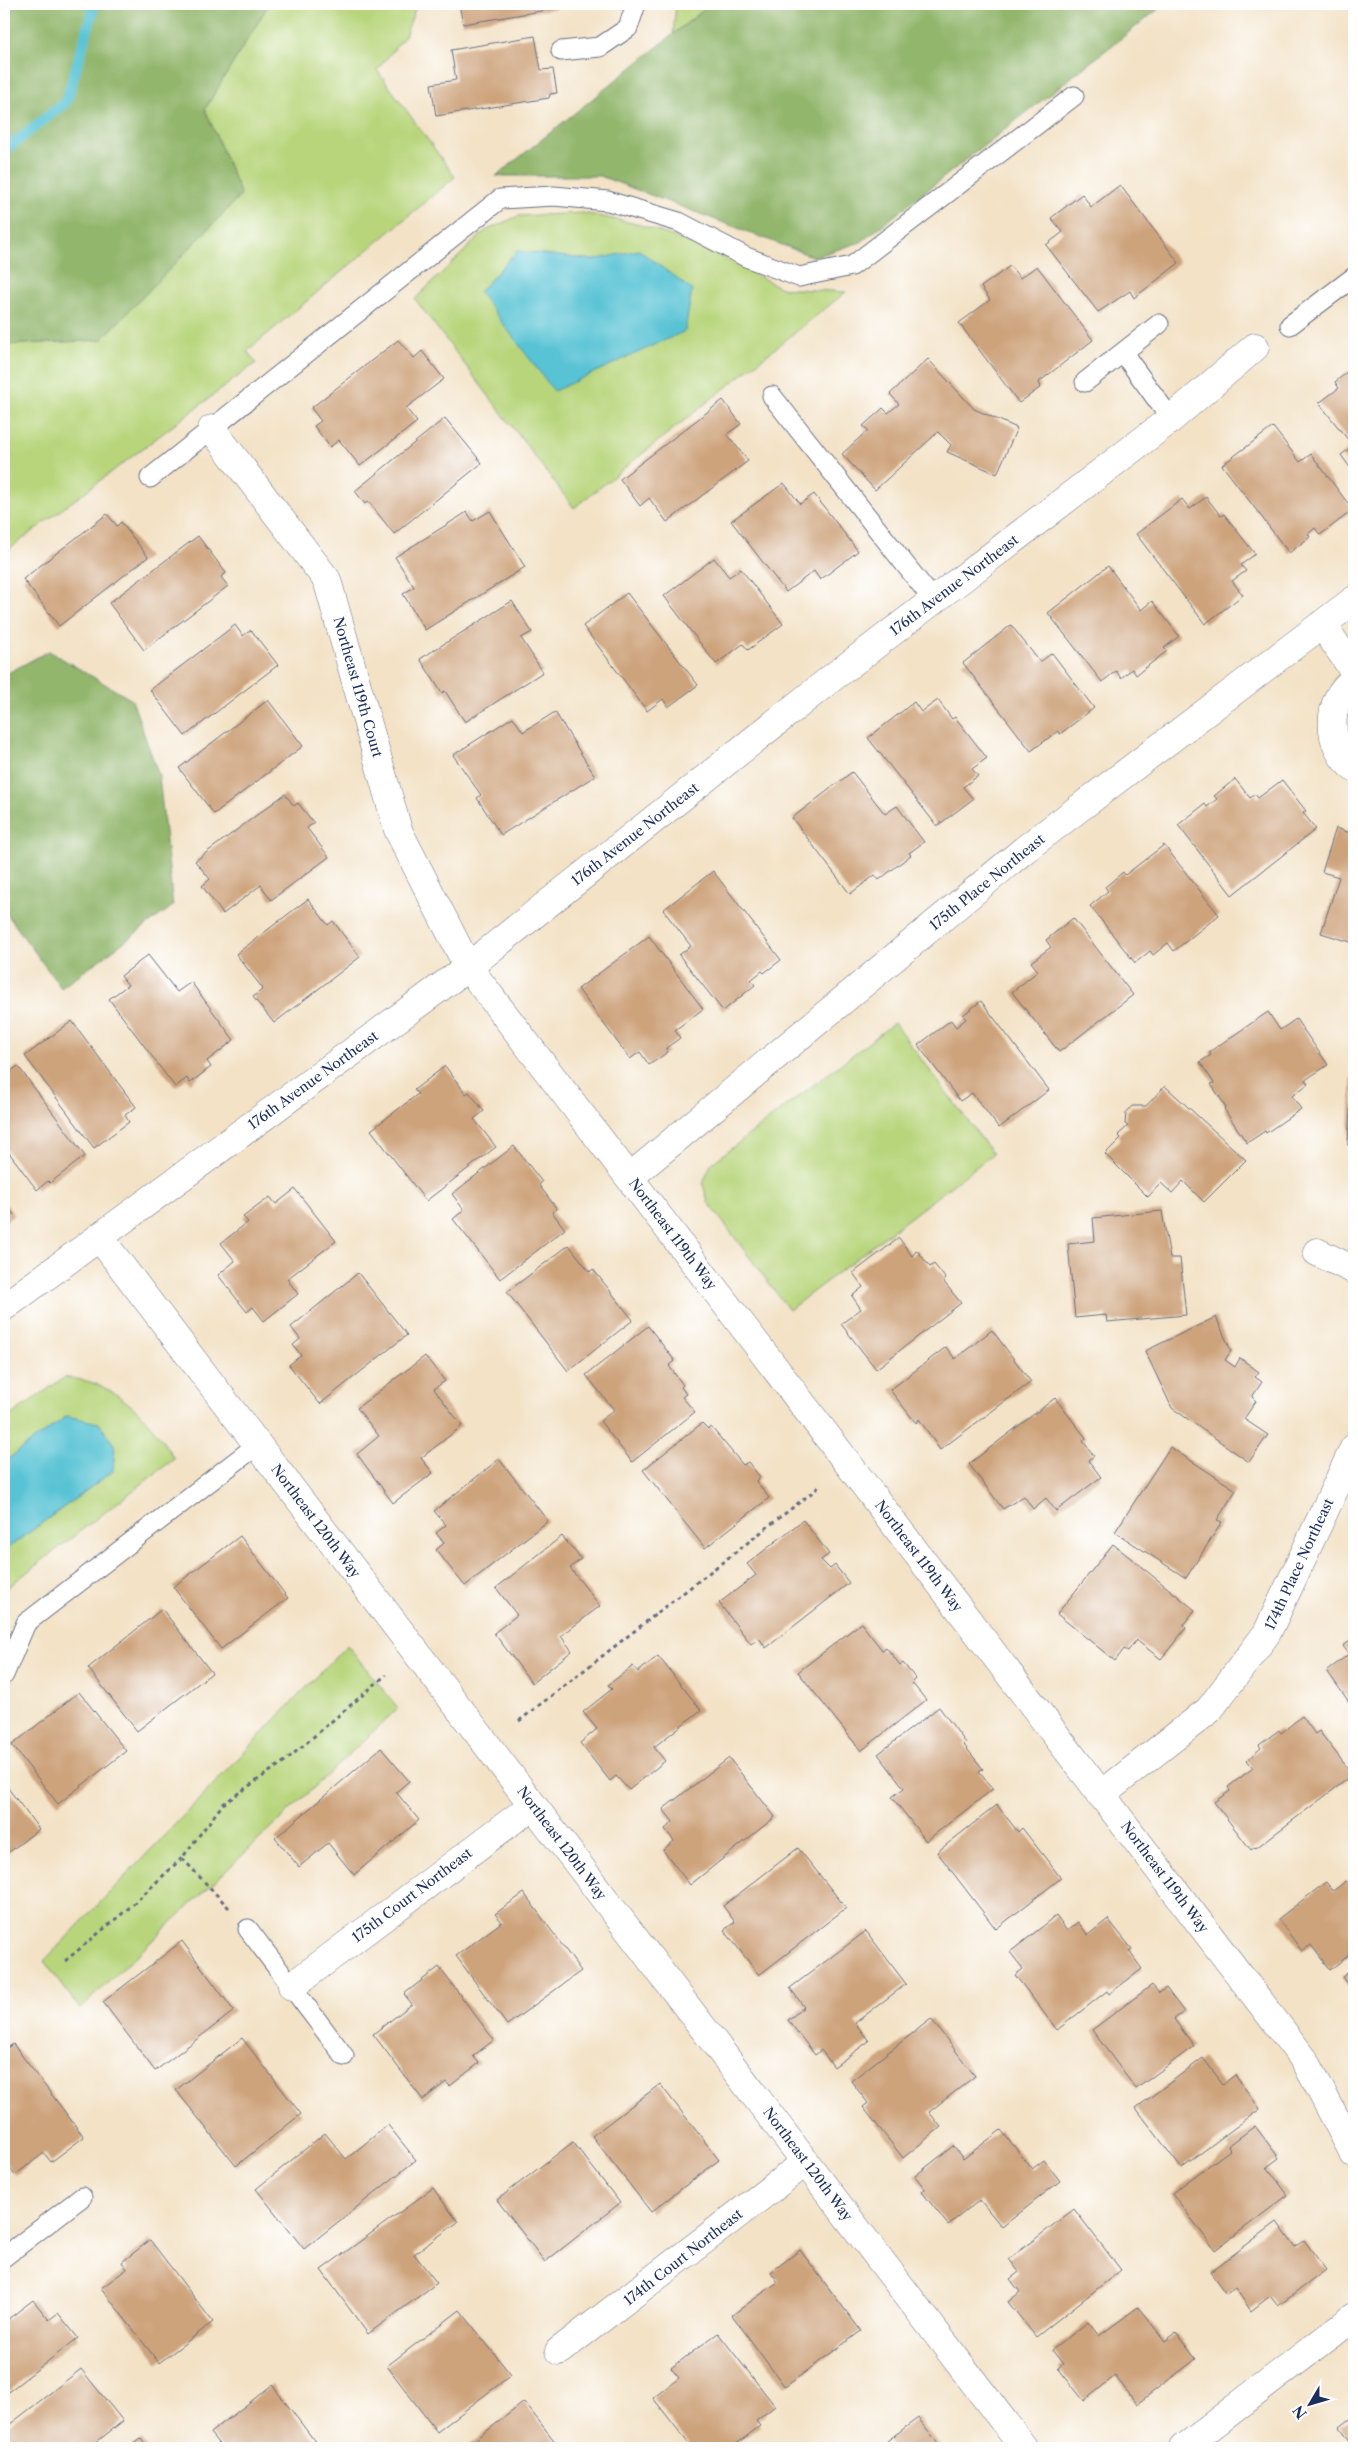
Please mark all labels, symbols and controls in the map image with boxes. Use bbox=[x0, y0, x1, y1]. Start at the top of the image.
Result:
street label: 176th Avenue Northeast bbox=[886, 531, 1022, 639]
street label: Northeast 119th Court bbox=[329, 615, 387, 759]
street label: 176th Avenue Northeast bbox=[568, 779, 702, 889]
street label: 175th Place Northeast bbox=[926, 830, 1048, 934]
street label: 176th Avenue Northeast bbox=[244, 1027, 382, 1133]
street label: Northeast 119th Way bbox=[625, 1175, 721, 1294]
street label: Northeast 120th Way bbox=[267, 1460, 365, 1582]
street label: 174th Place Northeast bbox=[1261, 1495, 1337, 1633]
street label: Northeast 119th Way bbox=[871, 1497, 967, 1616]
street label: Northeast 120th Way bbox=[513, 1782, 611, 1904]
street label: Northeast 119th Way bbox=[1117, 1818, 1213, 1937]
street label: 175th Court Northeast bbox=[348, 1844, 476, 1946]
street label: Northeast 120th Way bbox=[759, 2103, 857, 2225]
street label: 174th Court Northeast bbox=[620, 2205, 746, 2309]
north arrow bbox=[1286, 2380, 1336, 2430]
text: N bbox=[1289, 2402, 1311, 2422]

